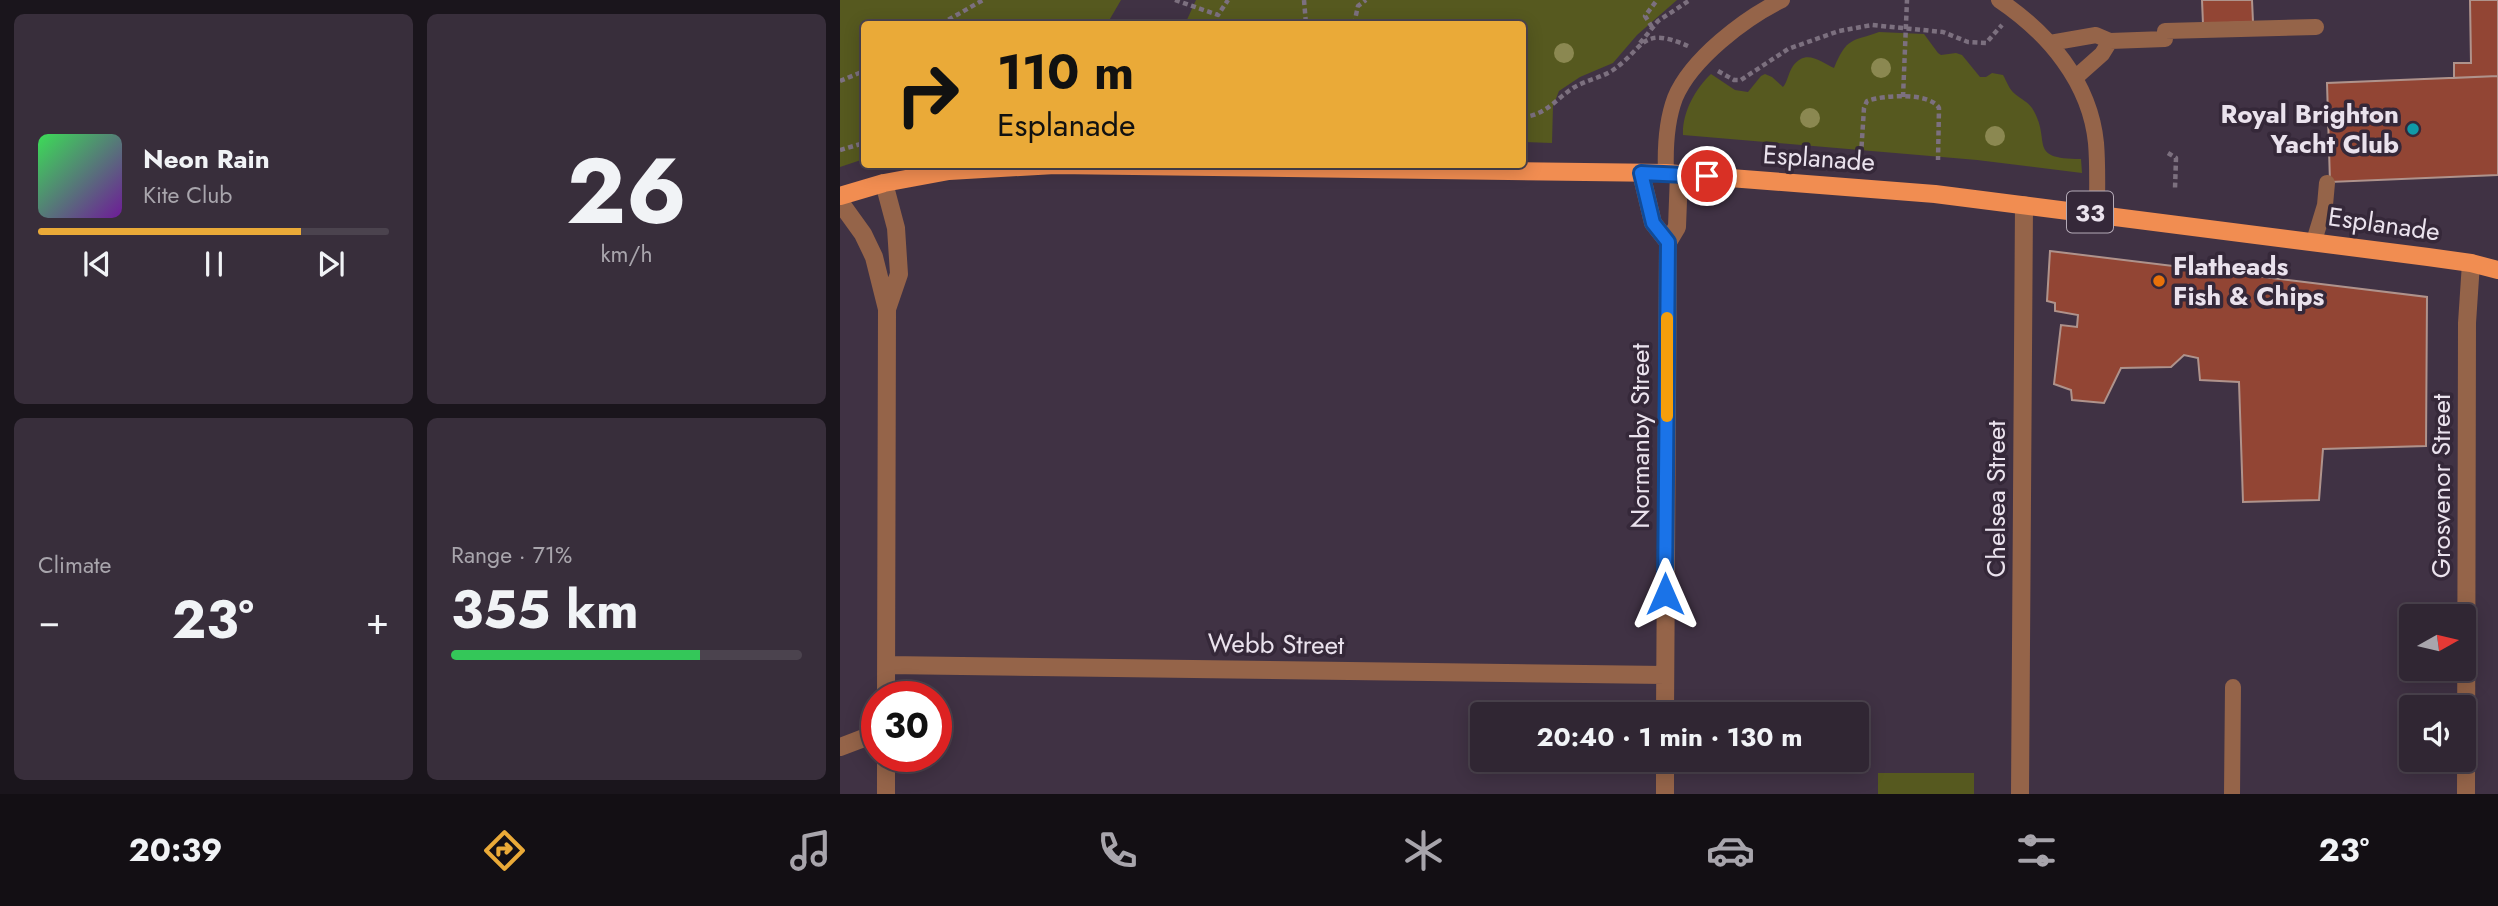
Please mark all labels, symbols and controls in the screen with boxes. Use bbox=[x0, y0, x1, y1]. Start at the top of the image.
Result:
text: 110 m bbox=[997, 37, 1134, 107]
icon: right bbox=[882, 49, 973, 140]
place label: Royal Brighton Yacht Club bbox=[2221, 95, 2399, 163]
text: Esplanade bbox=[997, 102, 1135, 148]
marker: Royal Brighton Yacht Club bbox=[2405, 121, 2421, 137]
text: 26 bbox=[566, 126, 687, 257]
street label: Esplanade bbox=[1762, 135, 1876, 181]
text: Neon Rain bbox=[143, 140, 270, 178]
pin bbox=[1677, 146, 1737, 206]
icon: arrive bbox=[1688, 157, 1726, 195]
text: Kite Club bbox=[143, 178, 232, 212]
road number: 33 bbox=[2067, 192, 2113, 232]
street label: Esplanade bbox=[2326, 197, 2442, 251]
text: km/h bbox=[601, 237, 652, 271]
icon: previous bbox=[78, 245, 116, 283]
icon: pause bbox=[195, 245, 233, 283]
icon: next bbox=[312, 245, 350, 283]
place label: Flatheads Fish & Chips bbox=[2173, 247, 2325, 315]
marker: Flatheads Fish & Chips bbox=[2151, 273, 2167, 289]
street label: Normanby Street bbox=[1621, 343, 1659, 529]
street label: Grosvenor Street bbox=[2422, 393, 2460, 578]
street label: Chelsea Street bbox=[1977, 420, 2015, 578]
text: Range · 71% bbox=[451, 538, 572, 572]
text: Climate bbox=[38, 548, 111, 582]
position arrow bbox=[1628, 557, 1702, 631]
text: 355 km bbox=[451, 572, 639, 648]
text: 23° bbox=[172, 582, 254, 658]
text: − bbox=[38, 593, 60, 648]
text: + bbox=[366, 593, 389, 648]
north arrow bbox=[2399, 604, 2476, 681]
map controls bbox=[2399, 604, 2476, 772]
street label: Webb Street bbox=[1207, 624, 1345, 664]
speed limit sign: 30 bbox=[861, 681, 952, 772]
button: sound bbox=[2399, 695, 2476, 772]
text: 20:40 · 1 min · 130 m bbox=[1536, 718, 1803, 756]
icon: directions bbox=[480, 826, 529, 875]
icon: music bbox=[786, 826, 835, 875]
icon: phone bbox=[1093, 826, 1142, 875]
icon: climate bbox=[1399, 826, 1448, 875]
icon: car bbox=[1706, 826, 1755, 875]
icon: filters bbox=[2012, 826, 2061, 875]
text: 20:39 bbox=[129, 827, 223, 873]
text: 23° bbox=[2319, 827, 2369, 873]

